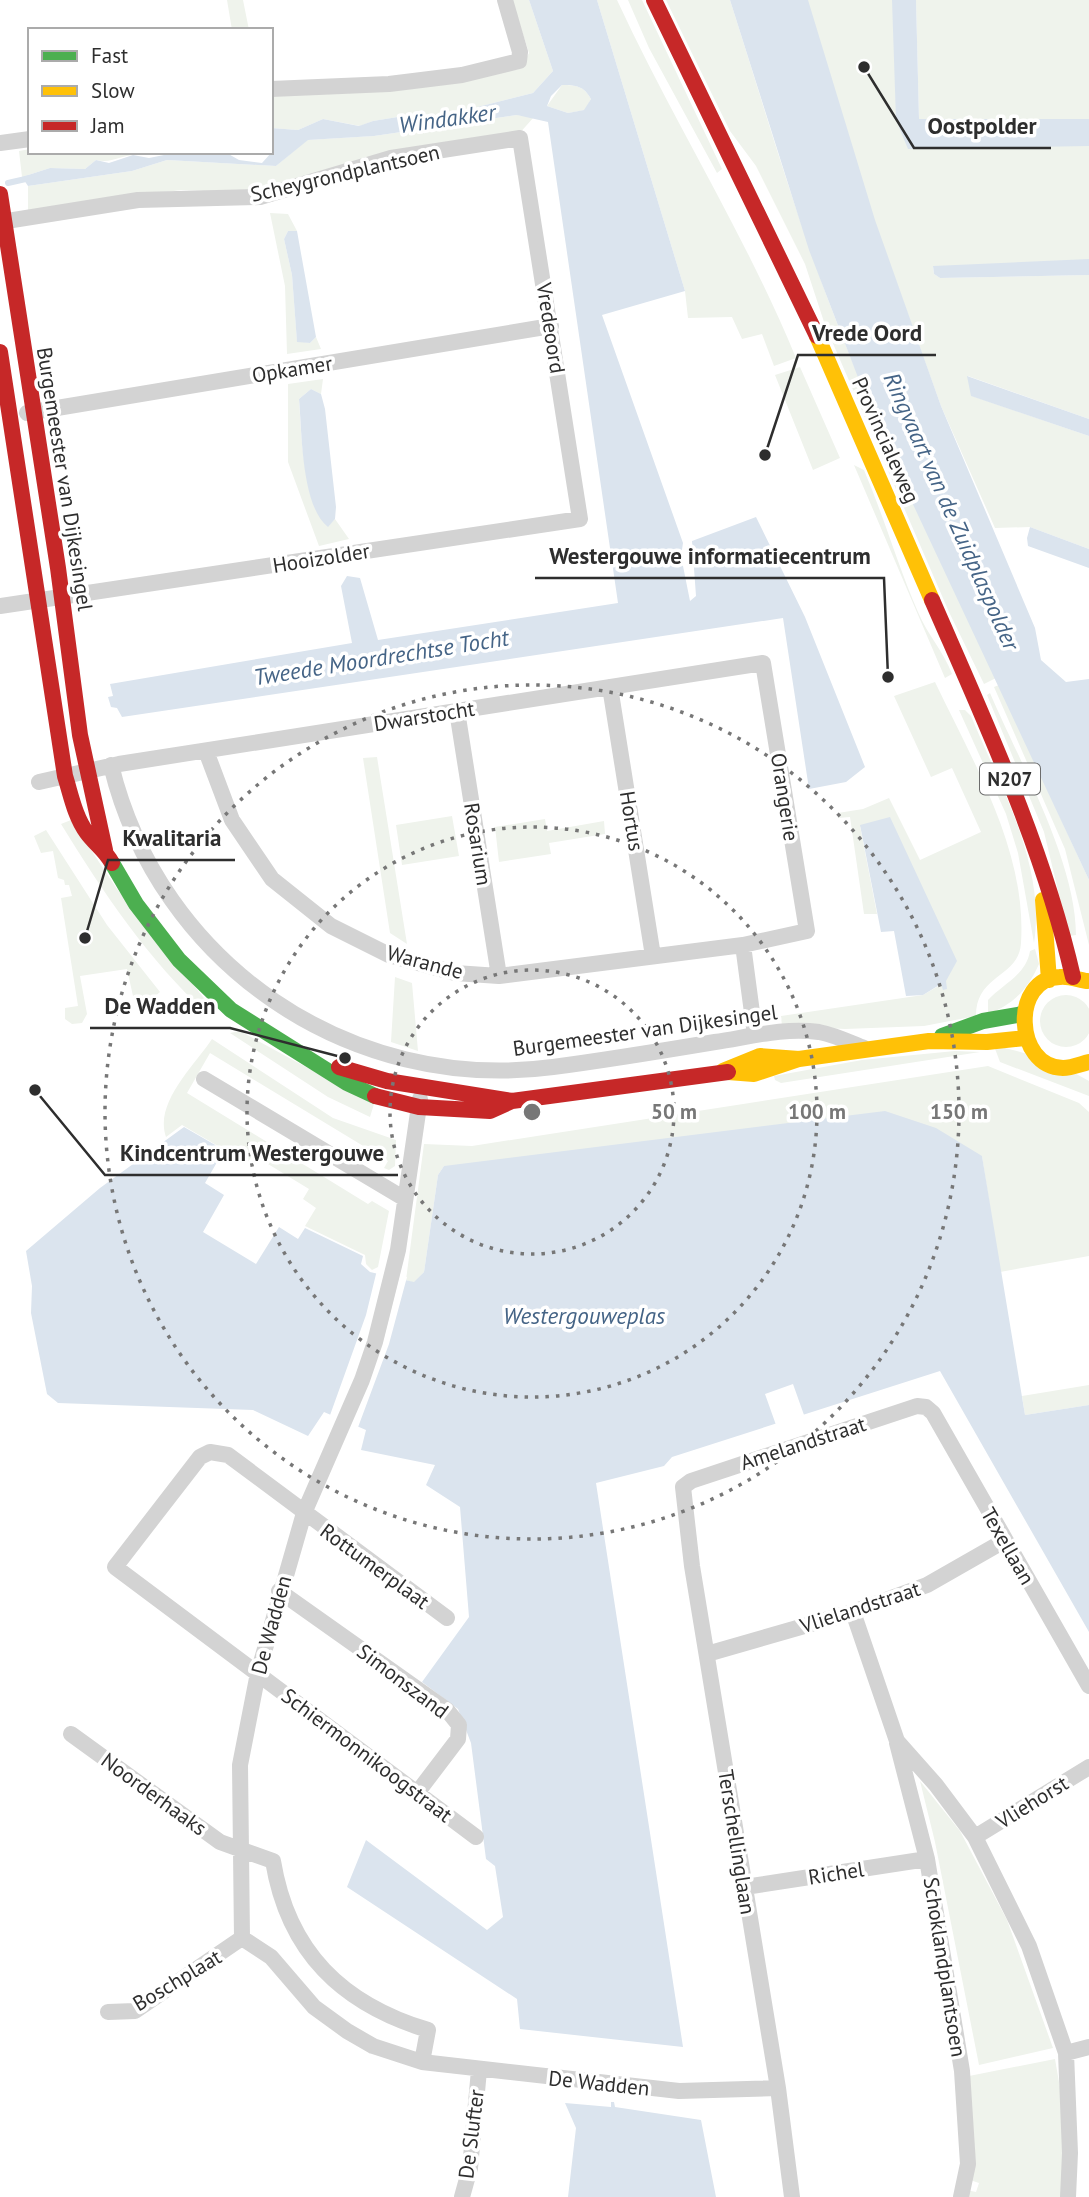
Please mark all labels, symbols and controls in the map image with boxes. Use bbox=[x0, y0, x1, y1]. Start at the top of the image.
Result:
legend bbox=[28, 28, 273, 154]
text: Fast bbox=[91, 42, 128, 69]
text: Slow bbox=[91, 77, 135, 104]
water label: Windakker bbox=[397, 97, 499, 139]
callout: Oostpolder bbox=[914, 104, 1051, 148]
text: Oostpolder bbox=[927, 111, 1038, 140]
text: Jam bbox=[90, 112, 125, 139]
street label: Scheygrondplantsoen bbox=[248, 138, 442, 208]
street label: Vredeoord bbox=[530, 280, 571, 375]
callout: Vrede Oord bbox=[798, 311, 936, 355]
text: Vrede Oord bbox=[811, 318, 922, 347]
street label: Burgemeester van Dijkesingel bbox=[31, 345, 99, 613]
street label: Opkamer bbox=[250, 349, 334, 389]
water label: Ringvaart van de Zuidplaspolder bbox=[878, 368, 1027, 656]
street label: Provincialeweg bbox=[846, 373, 926, 507]
callout: Westergouwe informatiecentrum bbox=[535, 534, 884, 578]
street label: Hooizolder bbox=[271, 537, 371, 579]
text: Westergouwe informatiecentrum bbox=[549, 541, 871, 570]
water label: Tweede Moordrechtse Tocht bbox=[251, 622, 512, 691]
street label: Dwarstocht bbox=[372, 695, 476, 737]
street label: Orangerie bbox=[765, 751, 805, 843]
road number: N207 bbox=[980, 764, 1040, 794]
street label: Hortus bbox=[614, 789, 650, 853]
street label: Rosarium bbox=[458, 801, 498, 887]
callout: Kwalitaria bbox=[108, 816, 235, 860]
text: Kwalitaria bbox=[122, 823, 222, 852]
street label: Warande bbox=[384, 939, 466, 985]
callout: De Wadden bbox=[90, 984, 230, 1028]
text: De Wadden bbox=[105, 991, 215, 1020]
street label: Burgemeester van Dijkesingel bbox=[511, 998, 779, 1062]
text: 50 m bbox=[651, 1098, 697, 1125]
text: 100 m bbox=[788, 1098, 846, 1125]
text: 150 m bbox=[930, 1098, 988, 1125]
centre of rings bbox=[520, 1100, 544, 1124]
callout: Kindcentrum Westergouwe bbox=[105, 1131, 398, 1175]
text: Kindcentrum Westergouwe bbox=[120, 1138, 384, 1167]
water label: Westergouweplas bbox=[503, 1301, 666, 1330]
street label: Amelandstraat bbox=[737, 1410, 869, 1476]
street label: Texellaan bbox=[975, 1503, 1041, 1589]
street label: Rottumerplaat bbox=[315, 1517, 435, 1615]
street label: De Wadden bbox=[245, 1573, 297, 1677]
street label: Vlielandstraat bbox=[796, 1575, 923, 1639]
street label: Simonszand bbox=[352, 1638, 454, 1724]
street label: Schiermonnikoogstraat bbox=[276, 1682, 458, 1828]
street label: Noorderhaaks bbox=[96, 1747, 212, 1841]
street label: Terschellinglaan bbox=[712, 1768, 762, 1916]
street label: Vliehorst bbox=[990, 1769, 1073, 1835]
street label: Richel bbox=[806, 1855, 866, 1891]
street label: Schoklandplantsoen bbox=[917, 1875, 973, 2059]
street label: Boschplaat bbox=[128, 1943, 226, 2017]
street label: De Wadden bbox=[547, 2064, 651, 2102]
street label: De Slufter bbox=[452, 2088, 490, 2180]

